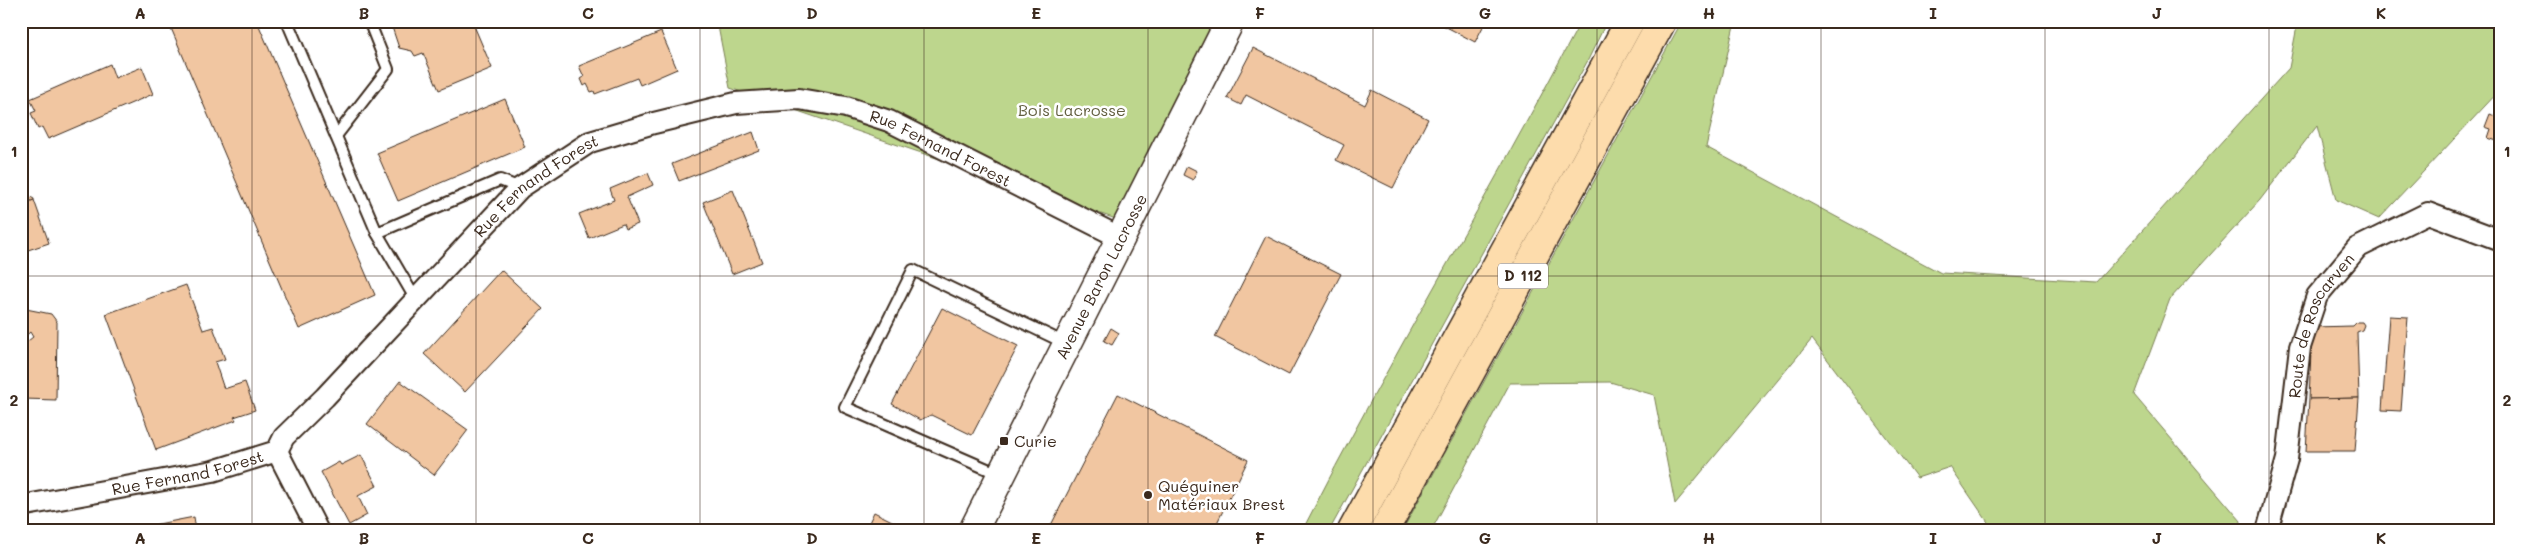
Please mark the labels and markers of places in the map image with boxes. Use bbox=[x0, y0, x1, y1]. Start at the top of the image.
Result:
place label: Curie bbox=[1014, 430, 1057, 451]
marker: Curie bbox=[998, 435, 1010, 447]
place label: Quéguiner Matériaux Brest bbox=[1158, 475, 1285, 514]
marker: Quéguiner Matériaux Brest bbox=[1142, 489, 1154, 501]

